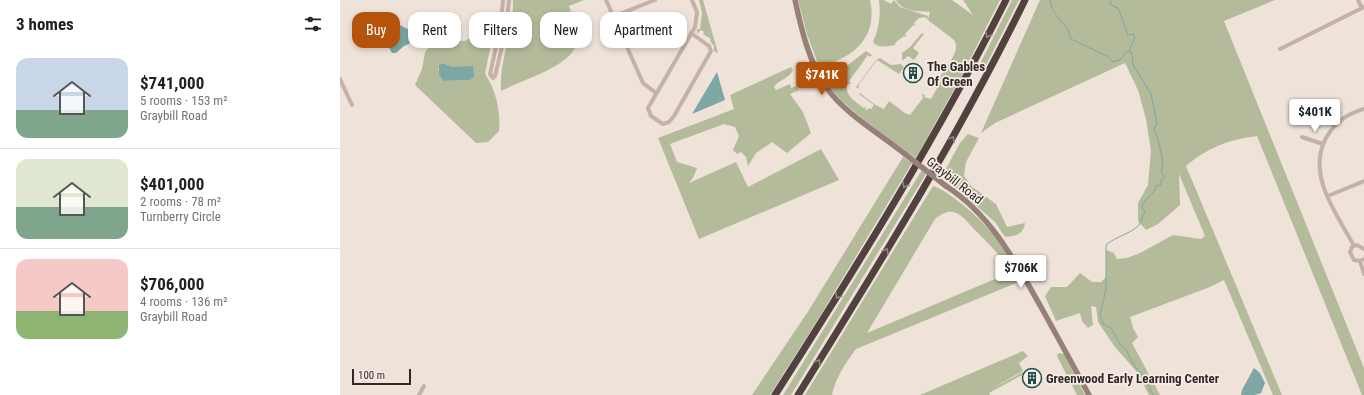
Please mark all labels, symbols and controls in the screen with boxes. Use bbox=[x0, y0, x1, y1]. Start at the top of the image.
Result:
chip: Buy bbox=[352, 12, 400, 48]
chip: Rent bbox=[408, 12, 461, 48]
chip: Filters bbox=[469, 12, 532, 48]
chip: New bbox=[540, 12, 592, 48]
chip: Apartment bbox=[600, 12, 687, 48]
icon: filters bbox=[302, 13, 324, 35]
text: 3 homes bbox=[16, 14, 74, 34]
one-way arrow bbox=[986, 31, 993, 38]
place label: The Gables Of Green bbox=[927, 59, 985, 89]
pin: $741K bbox=[794, 62, 850, 96]
building icon: The Gables Of Green bbox=[902, 62, 924, 84]
text: $741K bbox=[805, 67, 839, 82]
text: $741,000 bbox=[140, 73, 204, 93]
icon: home bbox=[48, 74, 96, 122]
text: 5 rooms · 153 m² bbox=[140, 93, 227, 108]
pin: $401K bbox=[1287, 99, 1343, 133]
text: $401K bbox=[1298, 104, 1332, 119]
text: Graybill Road bbox=[140, 108, 207, 123]
one-way arrow bbox=[947, 136, 955, 143]
street label: Graybill Road bbox=[924, 154, 986, 207]
text: $401,000 bbox=[140, 174, 204, 194]
icon: home bbox=[48, 175, 96, 223]
one-way arrow bbox=[903, 181, 910, 188]
text: 2 rooms · 78 m² bbox=[140, 194, 221, 209]
text: Turnberry Circle bbox=[140, 209, 221, 224]
one-way arrow bbox=[882, 248, 889, 255]
pin: $706K bbox=[993, 255, 1049, 289]
text: $706K bbox=[1004, 260, 1038, 275]
text: $706,000 bbox=[140, 274, 204, 294]
icon: home bbox=[48, 275, 96, 323]
one-way arrow bbox=[835, 292, 842, 299]
text: 4 rooms · 136 m² bbox=[140, 294, 227, 309]
text: Graybill Road bbox=[140, 309, 207, 324]
one-way arrow bbox=[814, 359, 821, 366]
scale bar bbox=[352, 367, 411, 386]
building icon: Greenwood Early Learning Center bbox=[1021, 367, 1043, 389]
text: 100 m bbox=[358, 369, 385, 382]
place label: Greenwood Early Learning Center bbox=[1046, 371, 1220, 386]

